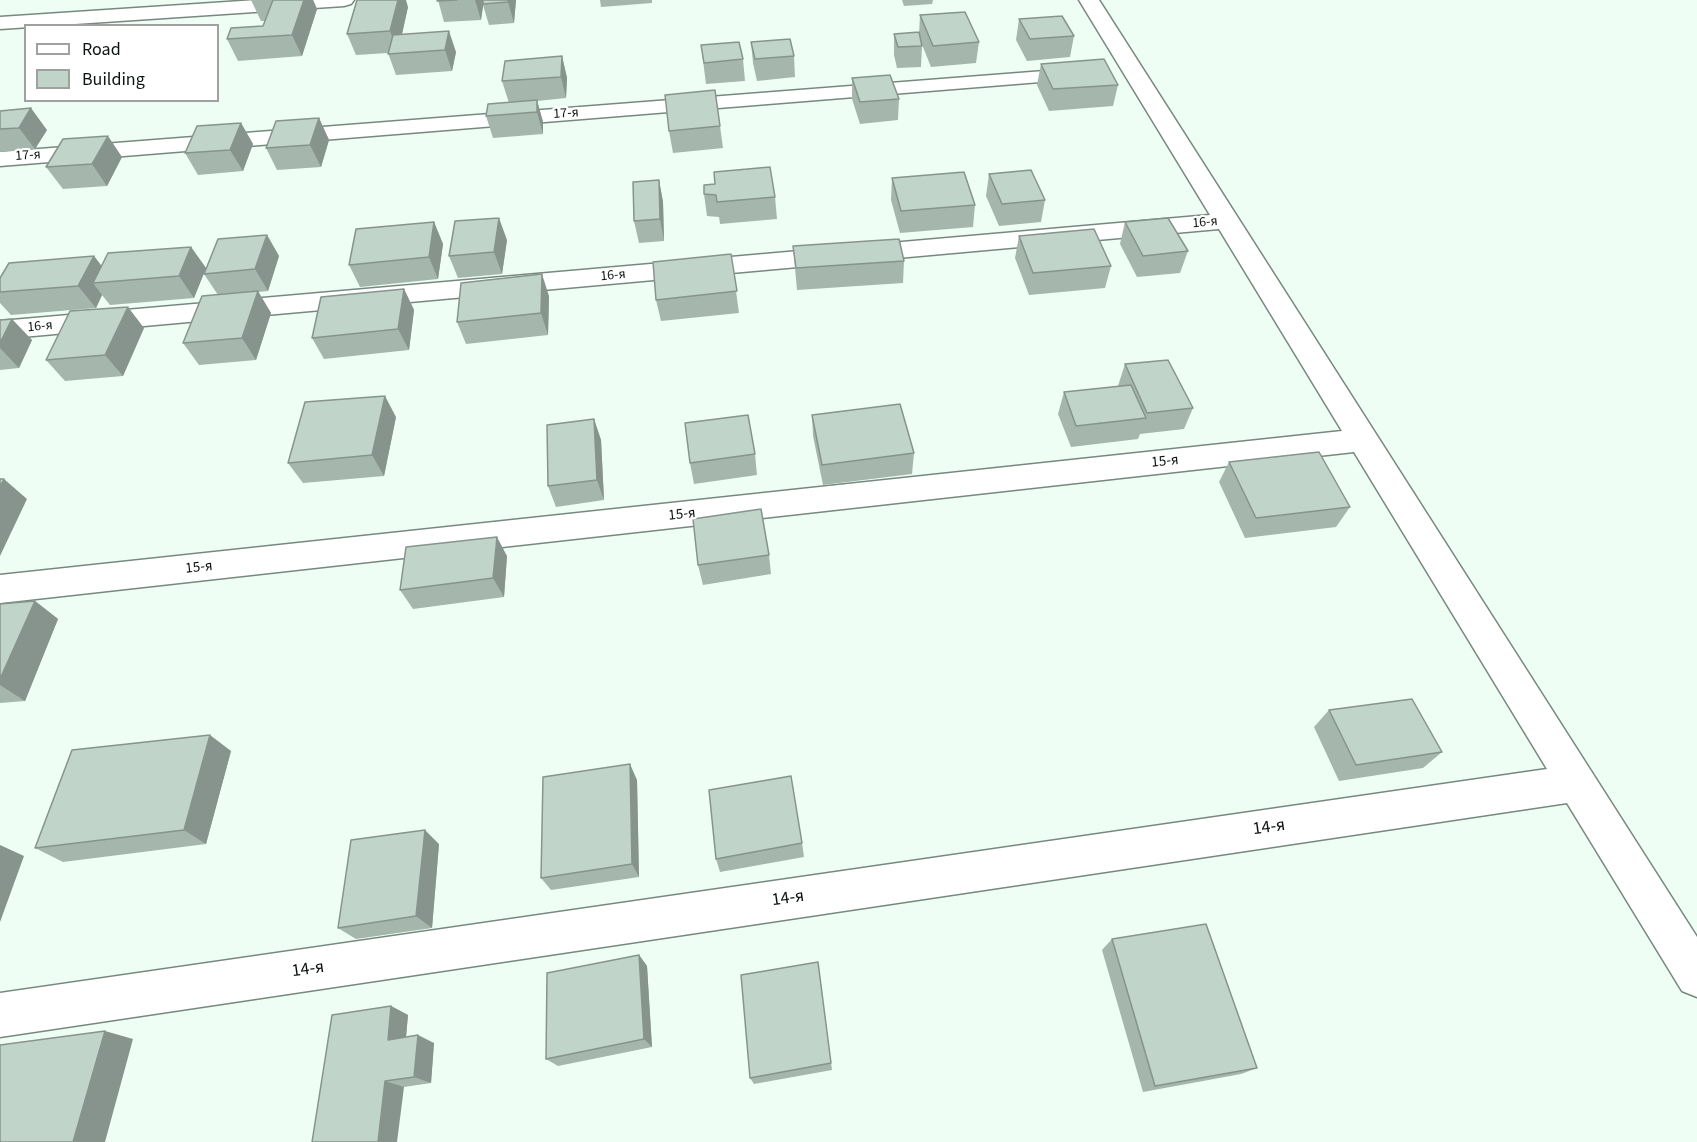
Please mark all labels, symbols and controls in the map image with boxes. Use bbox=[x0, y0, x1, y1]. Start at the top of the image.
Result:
legend bbox=[24, 24, 219, 102]
text: Road bbox=[82, 37, 121, 62]
text: Building bbox=[82, 67, 145, 92]
street label: 17-я bbox=[553, 105, 579, 123]
street label: 17-я bbox=[15, 147, 41, 165]
street label: 16-я bbox=[1192, 214, 1218, 232]
street label: 16-я bbox=[600, 267, 626, 285]
street label: 16-я bbox=[27, 318, 53, 336]
street label: 15-я bbox=[1151, 452, 1179, 472]
street label: 15-я bbox=[668, 505, 696, 525]
street label: 15-я bbox=[185, 558, 213, 578]
street label: 14-я bbox=[1251, 815, 1287, 841]
street label: 14-я bbox=[770, 886, 806, 912]
street label: 14-я bbox=[290, 957, 326, 983]

